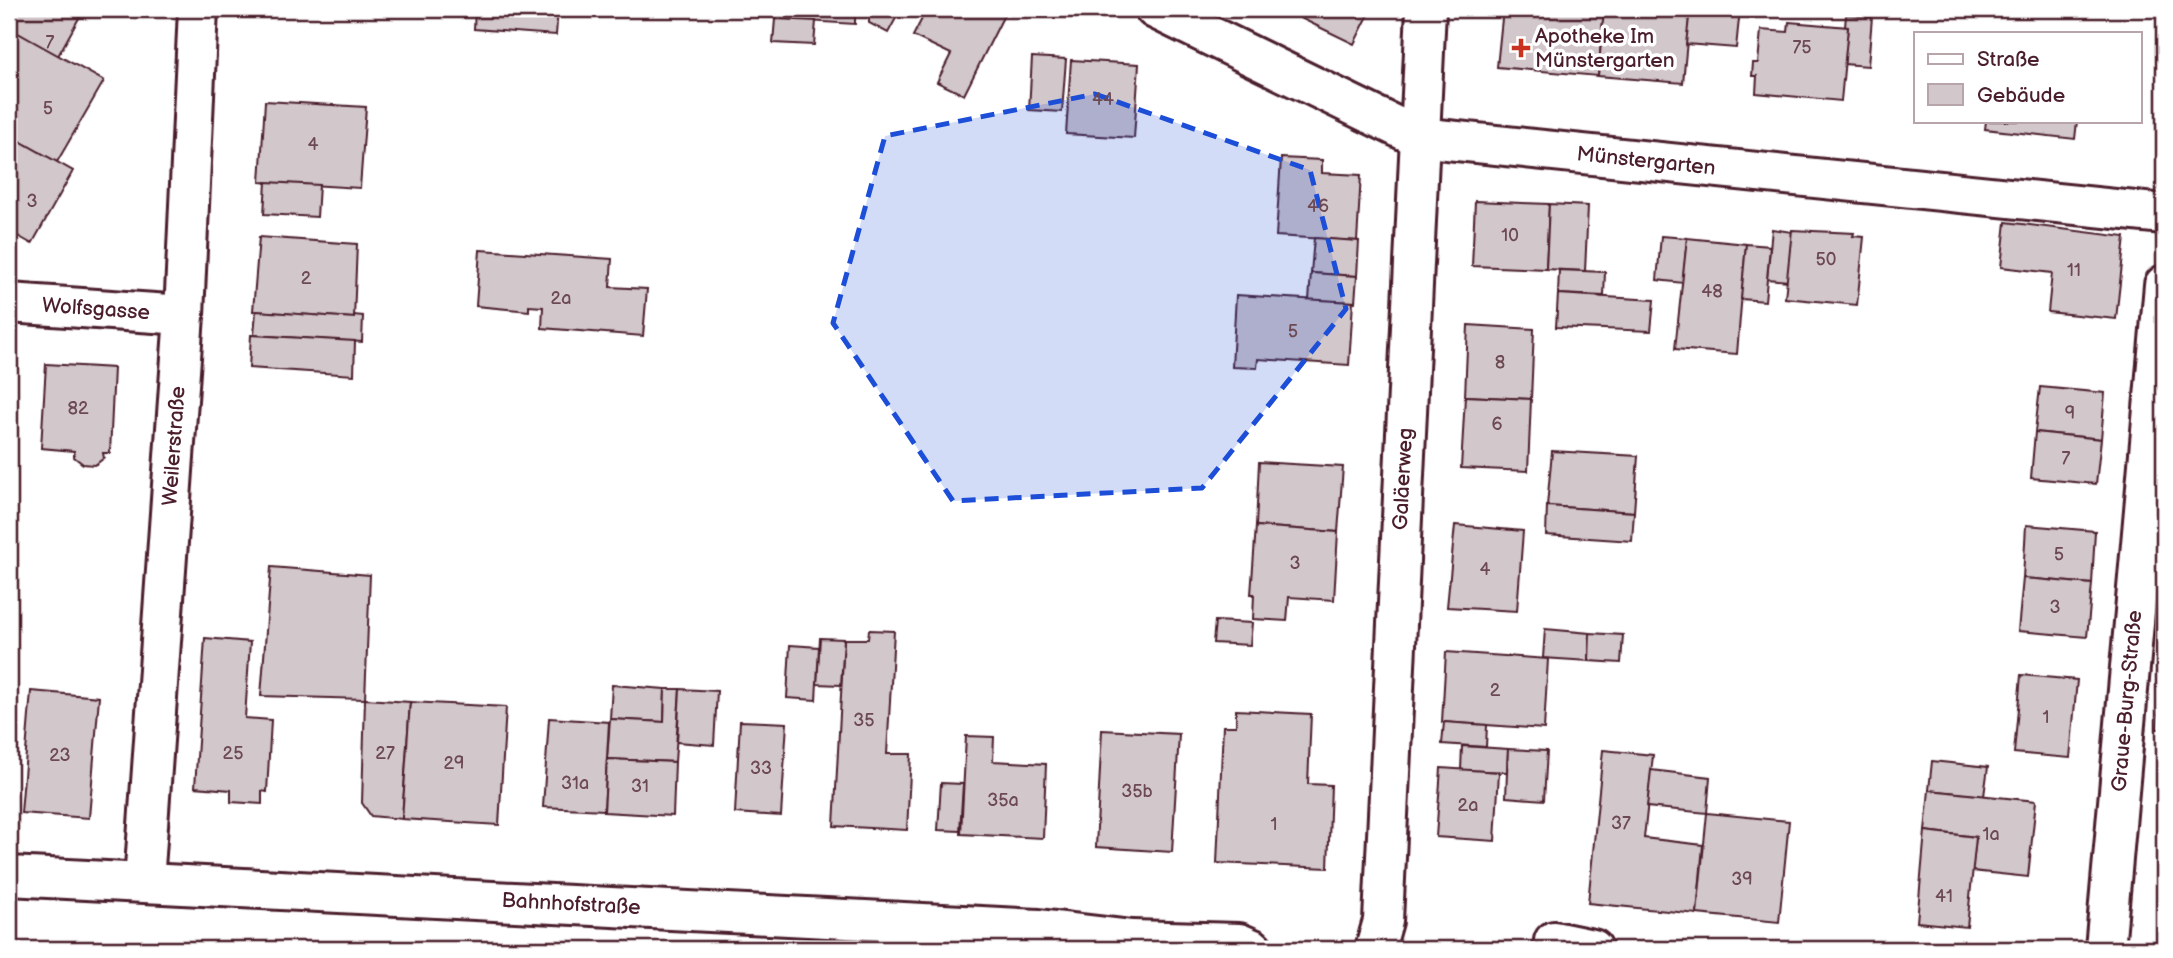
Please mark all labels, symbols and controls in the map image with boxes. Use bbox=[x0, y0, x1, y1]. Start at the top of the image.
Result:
place label: Apotheke Im Münstergarten bbox=[1535, 24, 1675, 73]
house number: 7 bbox=[46, 32, 55, 53]
legend bbox=[1914, 32, 2142, 122]
house number: 75 bbox=[1792, 37, 1812, 58]
marker: Apotheke Im Münstergarten bbox=[1513, 40, 1529, 56]
text: Straße bbox=[1977, 47, 2039, 72]
text: Gebäude bbox=[1977, 83, 2065, 108]
house number: 44 bbox=[1092, 89, 1114, 110]
house number: 5 bbox=[43, 98, 53, 119]
house number: 4 bbox=[308, 134, 319, 155]
street label: Münstergarten bbox=[1575, 141, 1717, 181]
house number: 3 bbox=[26, 191, 38, 212]
house number: 46 bbox=[1307, 196, 1329, 217]
house number: 10 bbox=[1501, 225, 1519, 246]
house number: 50 bbox=[1816, 249, 1836, 270]
house number: 11 bbox=[2067, 260, 2081, 281]
house number: 2 bbox=[301, 268, 312, 289]
house number: 48 bbox=[1701, 281, 1723, 302]
house number: 2a bbox=[551, 288, 571, 309]
street label: Wolfsgasse bbox=[41, 293, 151, 325]
house number: 5 bbox=[1288, 321, 1298, 342]
house number: 8 bbox=[1495, 352, 1505, 373]
street label: Weilerstraße bbox=[157, 385, 191, 507]
house number: 82 bbox=[67, 398, 89, 419]
house number: 9 bbox=[2065, 403, 2075, 424]
house number: 6 bbox=[1492, 414, 1503, 435]
street label: Galäerweg bbox=[1388, 427, 1418, 531]
house number: 7 bbox=[2062, 448, 2071, 469]
house number: 5 bbox=[2054, 544, 2064, 565]
house number: 3 bbox=[1289, 553, 1301, 574]
house number: 4 bbox=[1480, 559, 1491, 580]
house number: 3 bbox=[2049, 597, 2061, 618]
street label: Graue-Burg-Straße bbox=[2107, 609, 2147, 793]
house number: 2 bbox=[1490, 680, 1501, 701]
house number: 1 bbox=[2043, 707, 2049, 728]
house number: 35 bbox=[853, 710, 875, 731]
house number: 25 bbox=[223, 743, 243, 764]
house number: 27 bbox=[375, 743, 395, 764]
house number: 23 bbox=[49, 745, 71, 766]
house number: 29 bbox=[443, 753, 465, 774]
house number: 33 bbox=[750, 758, 772, 779]
house number: 31a bbox=[561, 773, 589, 794]
house number: 31 bbox=[631, 776, 649, 797]
house number: 35b bbox=[1121, 781, 1153, 802]
house number: 35a bbox=[987, 790, 1019, 811]
house number: 2a bbox=[1458, 795, 1478, 816]
house number: 37 bbox=[1611, 813, 1631, 834]
house number: 1 bbox=[1271, 814, 1277, 835]
house number: 1a bbox=[1982, 824, 2000, 845]
house number: 39 bbox=[1731, 869, 1753, 890]
house number: 41 bbox=[1935, 886, 1953, 907]
street label: Bahnhofstraße bbox=[501, 888, 641, 920]

